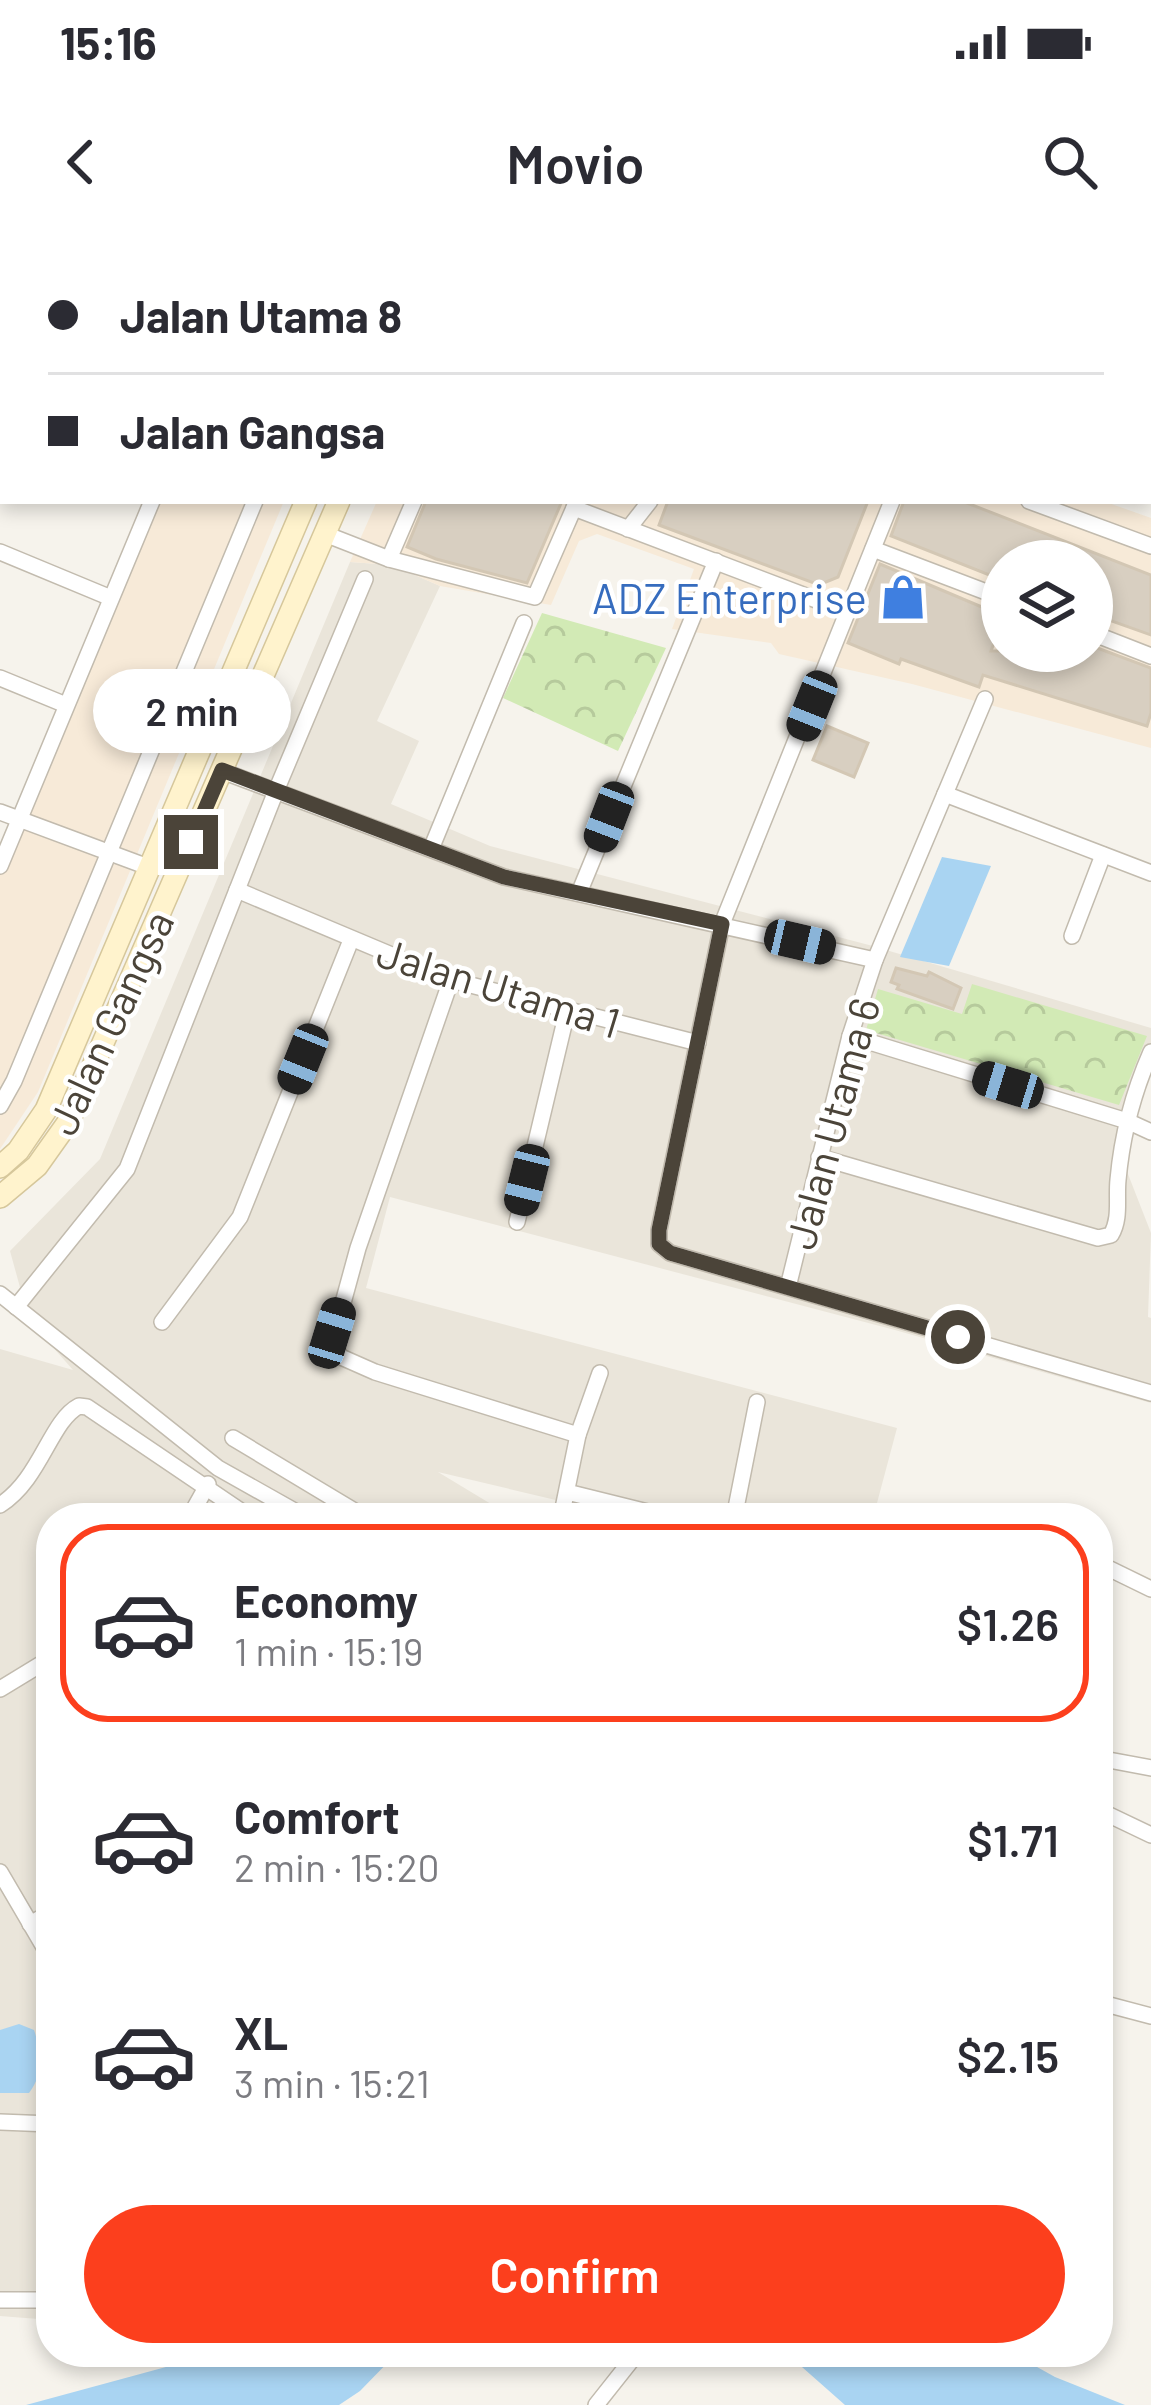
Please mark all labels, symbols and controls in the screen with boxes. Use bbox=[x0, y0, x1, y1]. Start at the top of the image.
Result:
text: 15:16 bbox=[60, 15, 157, 69]
icon: back bbox=[48, 129, 114, 195]
icon: search bbox=[1037, 129, 1103, 195]
text: Movio bbox=[506, 130, 645, 195]
text: Jalan Utama 8 bbox=[120, 288, 402, 342]
text: Jalan Gangsa bbox=[120, 404, 385, 458]
map controls bbox=[981, 540, 1113, 672]
button: layers bbox=[981, 540, 1113, 672]
place label: ADZ Enterprise bbox=[592, 572, 867, 623]
shop icon: ADZ Enterprise bbox=[878, 572, 928, 622]
car bbox=[782, 666, 842, 746]
callout: 2 min bbox=[92, 668, 290, 752]
text: 2 min bbox=[146, 687, 238, 734]
car bbox=[579, 777, 639, 857]
route end bbox=[164, 815, 218, 869]
street label: Jalan Gangsa bbox=[35, 902, 184, 1142]
car bbox=[761, 916, 839, 968]
street label: Jalan Utama 1 bbox=[372, 925, 626, 1047]
street label: Jalan Utama 6 bbox=[773, 992, 889, 1254]
car bbox=[273, 1019, 333, 1099]
car bbox=[968, 1057, 1048, 1113]
car bbox=[501, 1141, 553, 1219]
car bbox=[304, 1293, 360, 1373]
route start bbox=[931, 1310, 985, 1364]
icon: car bbox=[90, 1569, 198, 1677]
text: Economy bbox=[234, 1573, 418, 1627]
text: $1.26 bbox=[957, 1596, 1059, 1650]
text: 1 min · 15:19 bbox=[234, 1627, 423, 1674]
icon: car bbox=[90, 1785, 198, 1893]
text: Comfort bbox=[234, 1789, 400, 1843]
text: $1.71 bbox=[967, 1812, 1059, 1866]
text: 2 min · 15:20 bbox=[234, 1843, 440, 1890]
icon: car bbox=[90, 2001, 198, 2109]
text: XL bbox=[234, 2005, 288, 2059]
text: $2.15 bbox=[957, 2028, 1059, 2082]
text: 3 min · 15:21 bbox=[234, 2059, 430, 2106]
button: Confirm bbox=[84, 2205, 1065, 2343]

